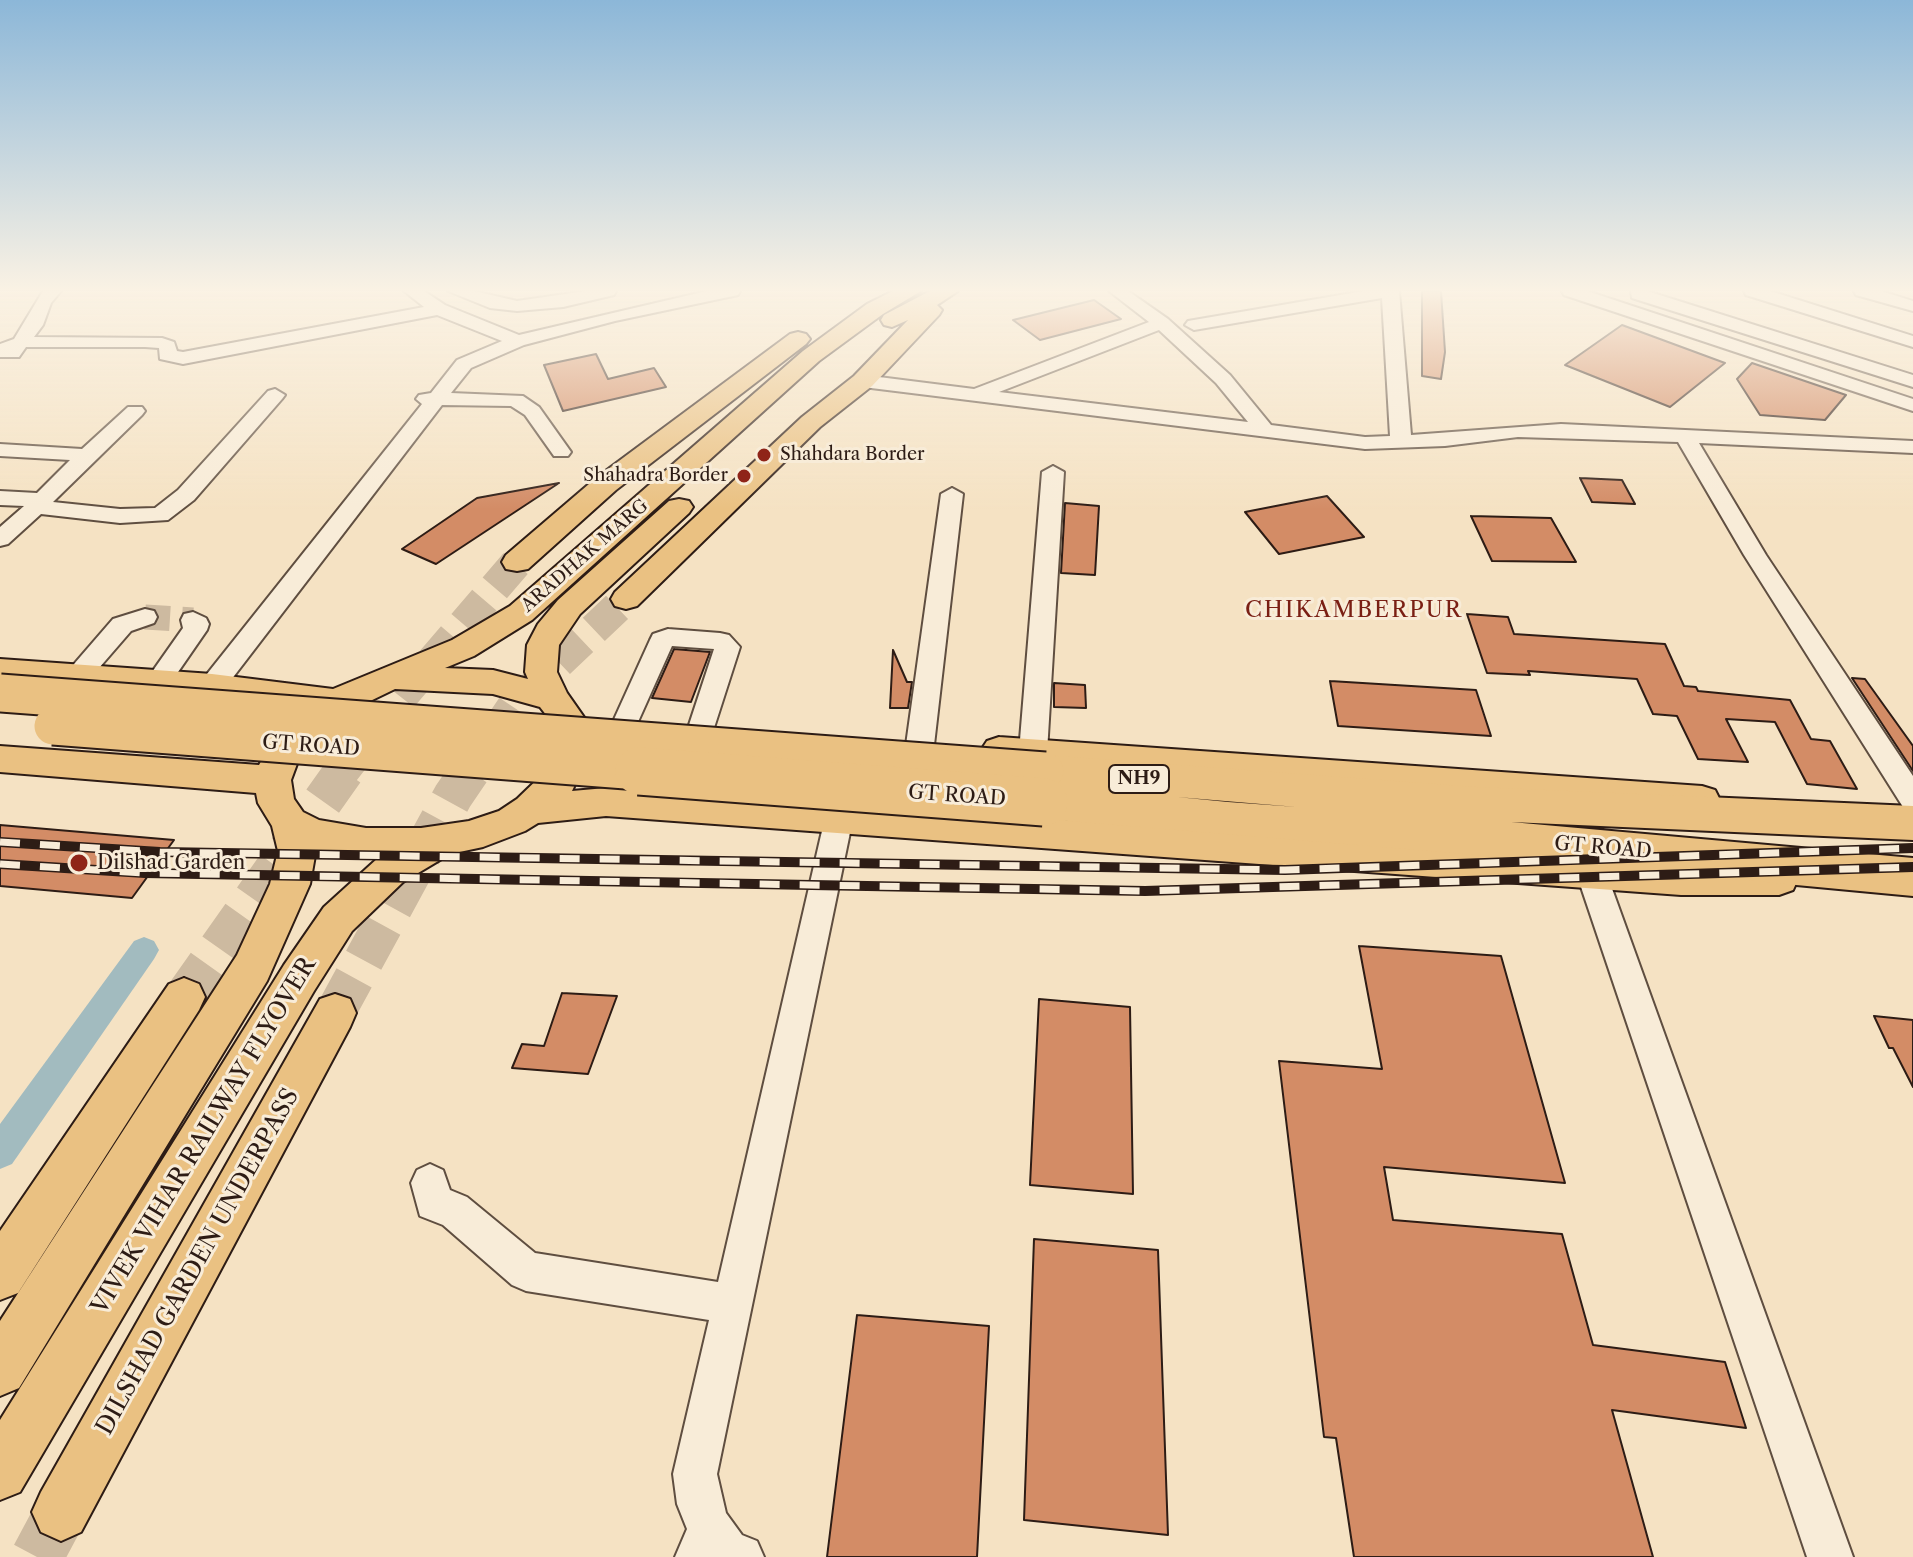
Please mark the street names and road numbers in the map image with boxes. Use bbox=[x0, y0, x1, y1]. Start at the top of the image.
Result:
street label: ARADHAK MARG bbox=[517, 495, 653, 617]
street label: GT ROAD bbox=[261, 731, 361, 761]
road number: NH9 bbox=[1109, 765, 1169, 793]
street label: GT ROAD bbox=[907, 781, 1007, 811]
street label: GT ROAD bbox=[1553, 832, 1653, 864]
street label: VIVEK VIHAR RAILWAY FLYOVER bbox=[86, 952, 322, 1320]
street label: DILSHAD GARDEN UNDERPASS bbox=[91, 1084, 305, 1440]

